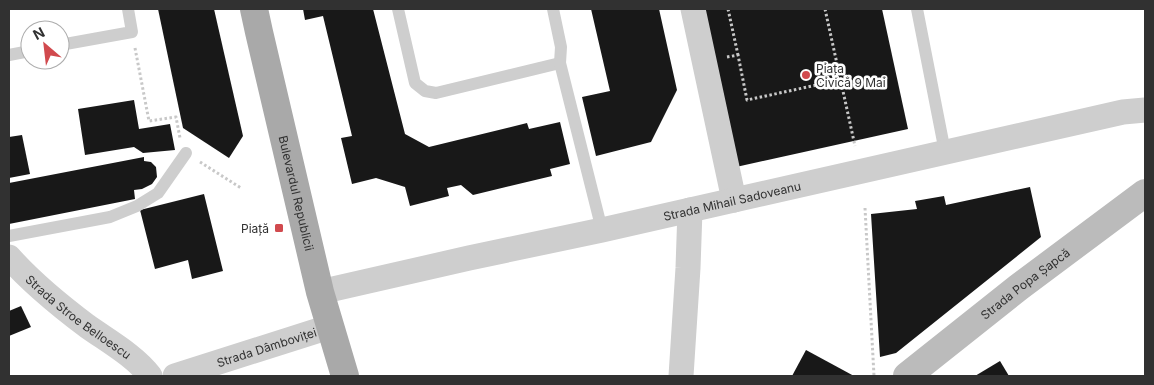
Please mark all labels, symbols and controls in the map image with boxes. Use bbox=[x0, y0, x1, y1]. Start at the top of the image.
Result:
north arrow bbox=[20, 20, 70, 70]
text: N bbox=[30, 23, 47, 43]
place label: Piața Civică 9 Mai bbox=[816, 61, 886, 90]
marker: Piața Civică 9 Mai bbox=[800, 69, 812, 81]
street label: Bulevardul Republicii bbox=[276, 134, 318, 252]
street label: Strada Mihail Sadoveanu bbox=[662, 178, 802, 223]
place label: Piață bbox=[241, 221, 269, 236]
marker: Piață bbox=[273, 222, 285, 234]
street label: Strada Popa Șapcă bbox=[977, 244, 1072, 322]
street label: Strada Stroe Belloescu bbox=[23, 271, 134, 362]
street label: Strada Dâmboviței bbox=[215, 324, 318, 370]

